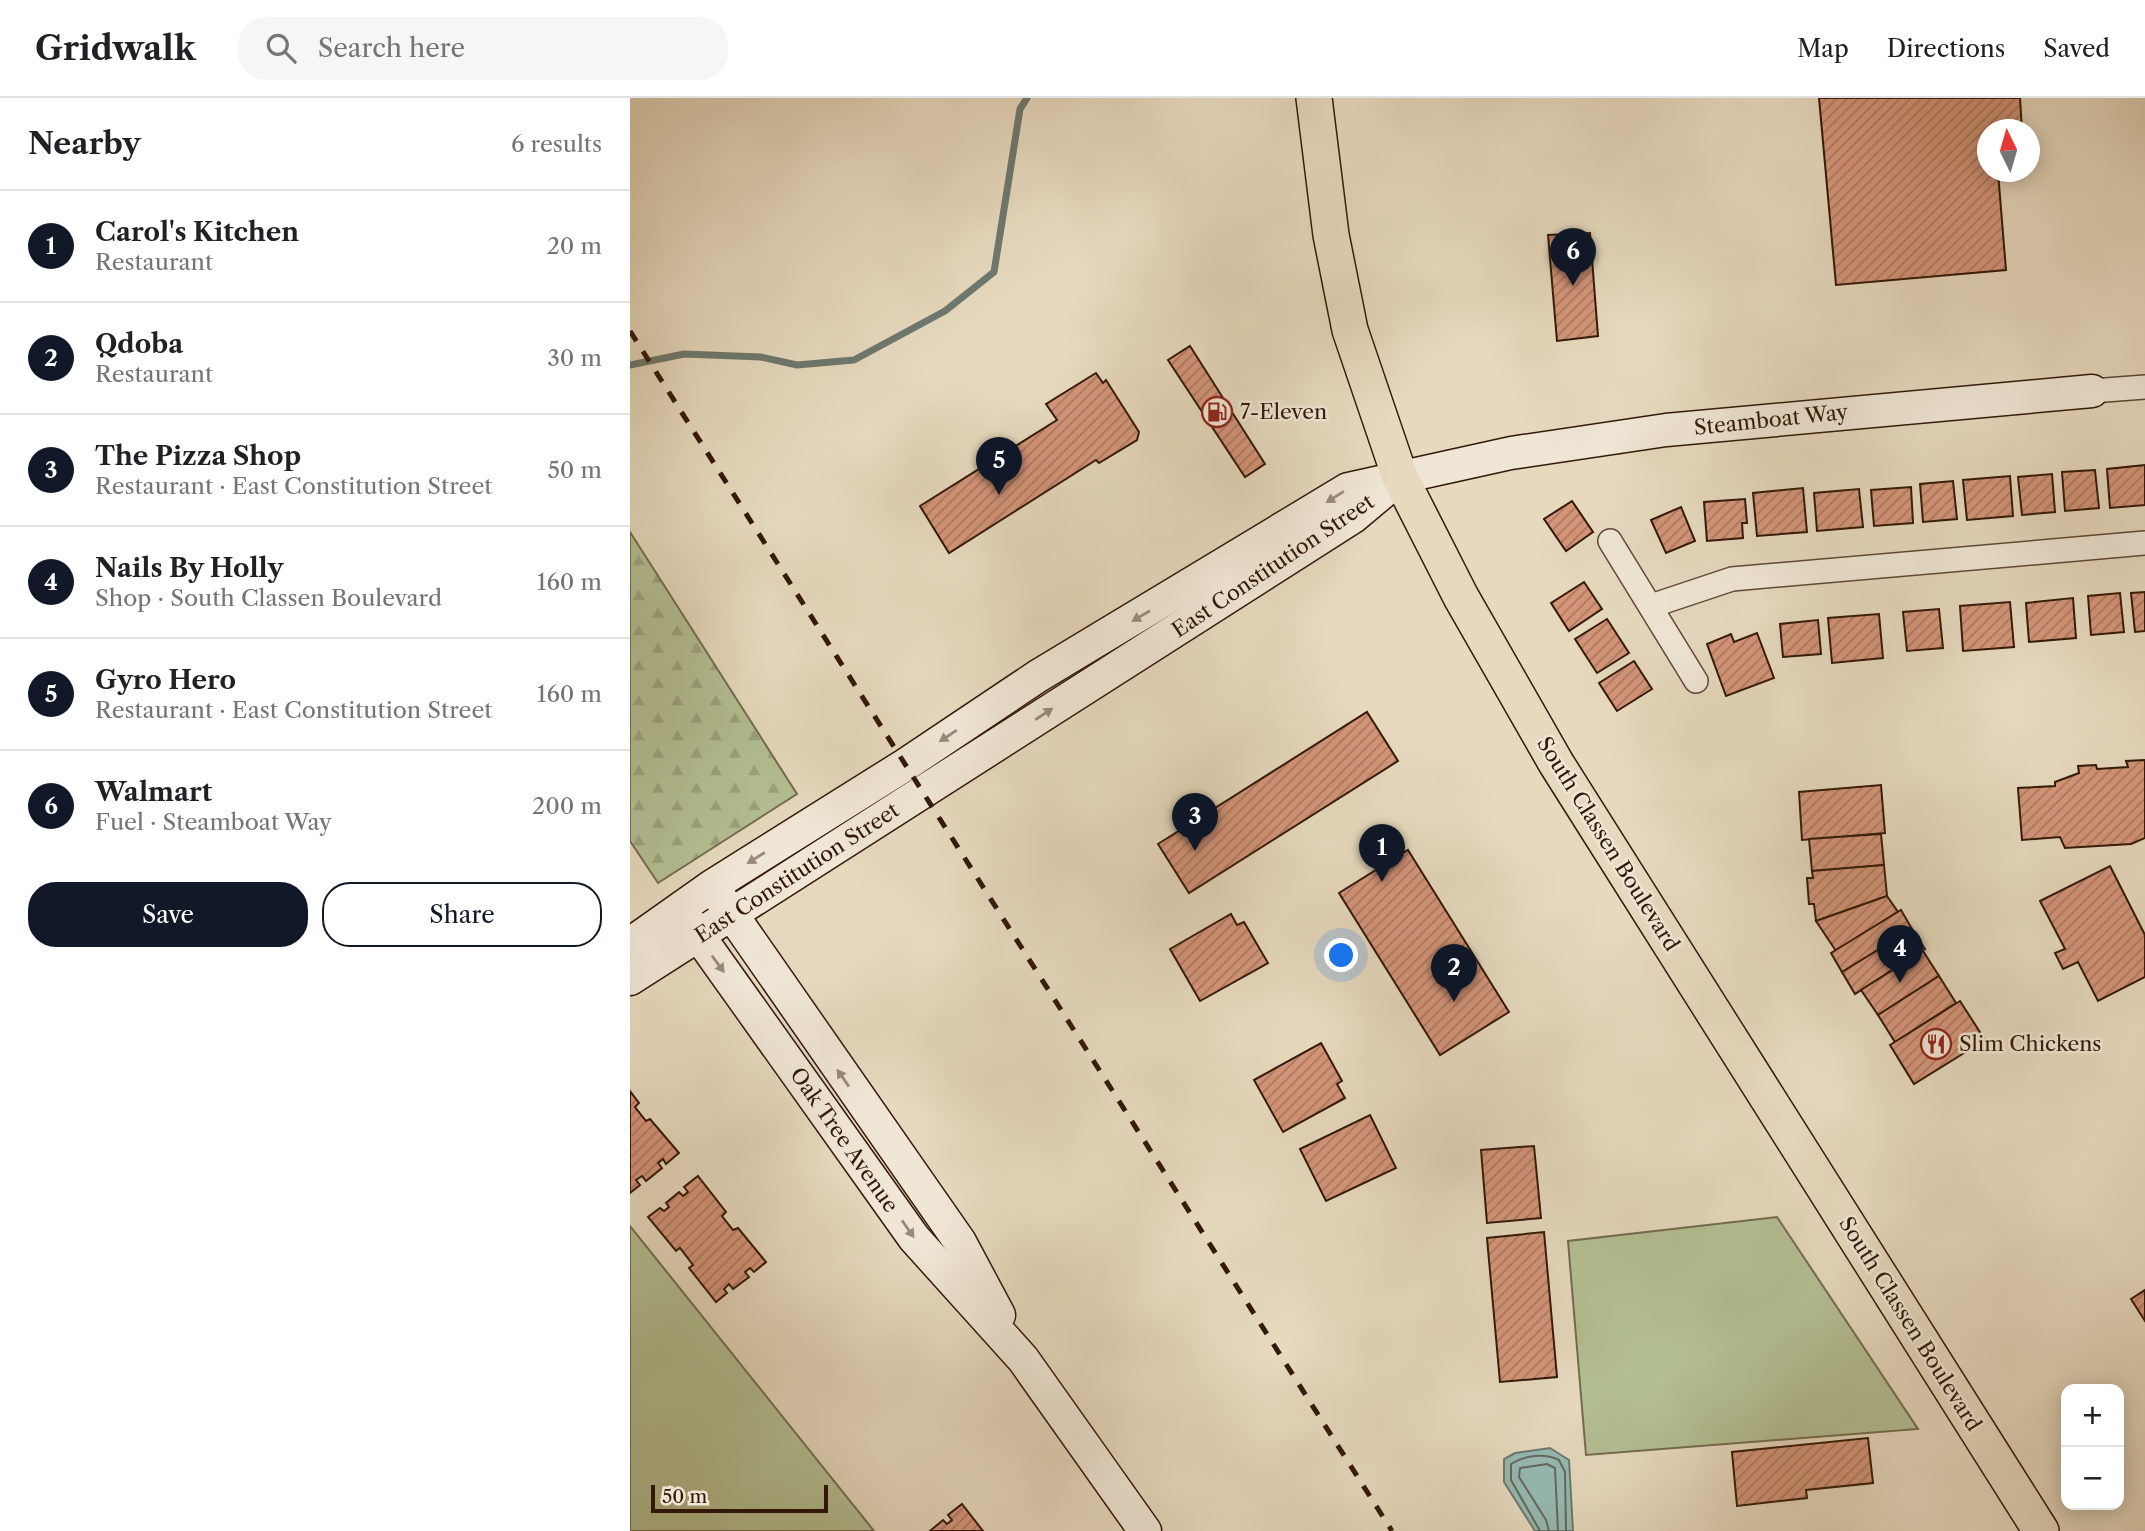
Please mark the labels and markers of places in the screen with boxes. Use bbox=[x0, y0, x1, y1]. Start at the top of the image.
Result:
pin: 6 bbox=[1550, 228, 1596, 286]
fuel station icon: 7-Eleven bbox=[1200, 395, 1234, 429]
place label: 7-Eleven bbox=[1240, 399, 1327, 424]
pin: 5 bbox=[976, 437, 1022, 495]
pin: 3 bbox=[1172, 793, 1218, 851]
pin: 1 bbox=[1359, 824, 1405, 882]
pin: 4 bbox=[1877, 925, 1923, 983]
pin: 2 bbox=[1431, 944, 1477, 1002]
restaurant icon: Slim Chickens bbox=[1919, 1027, 1953, 1061]
place label: Slim Chickens bbox=[1959, 1031, 2102, 1056]

